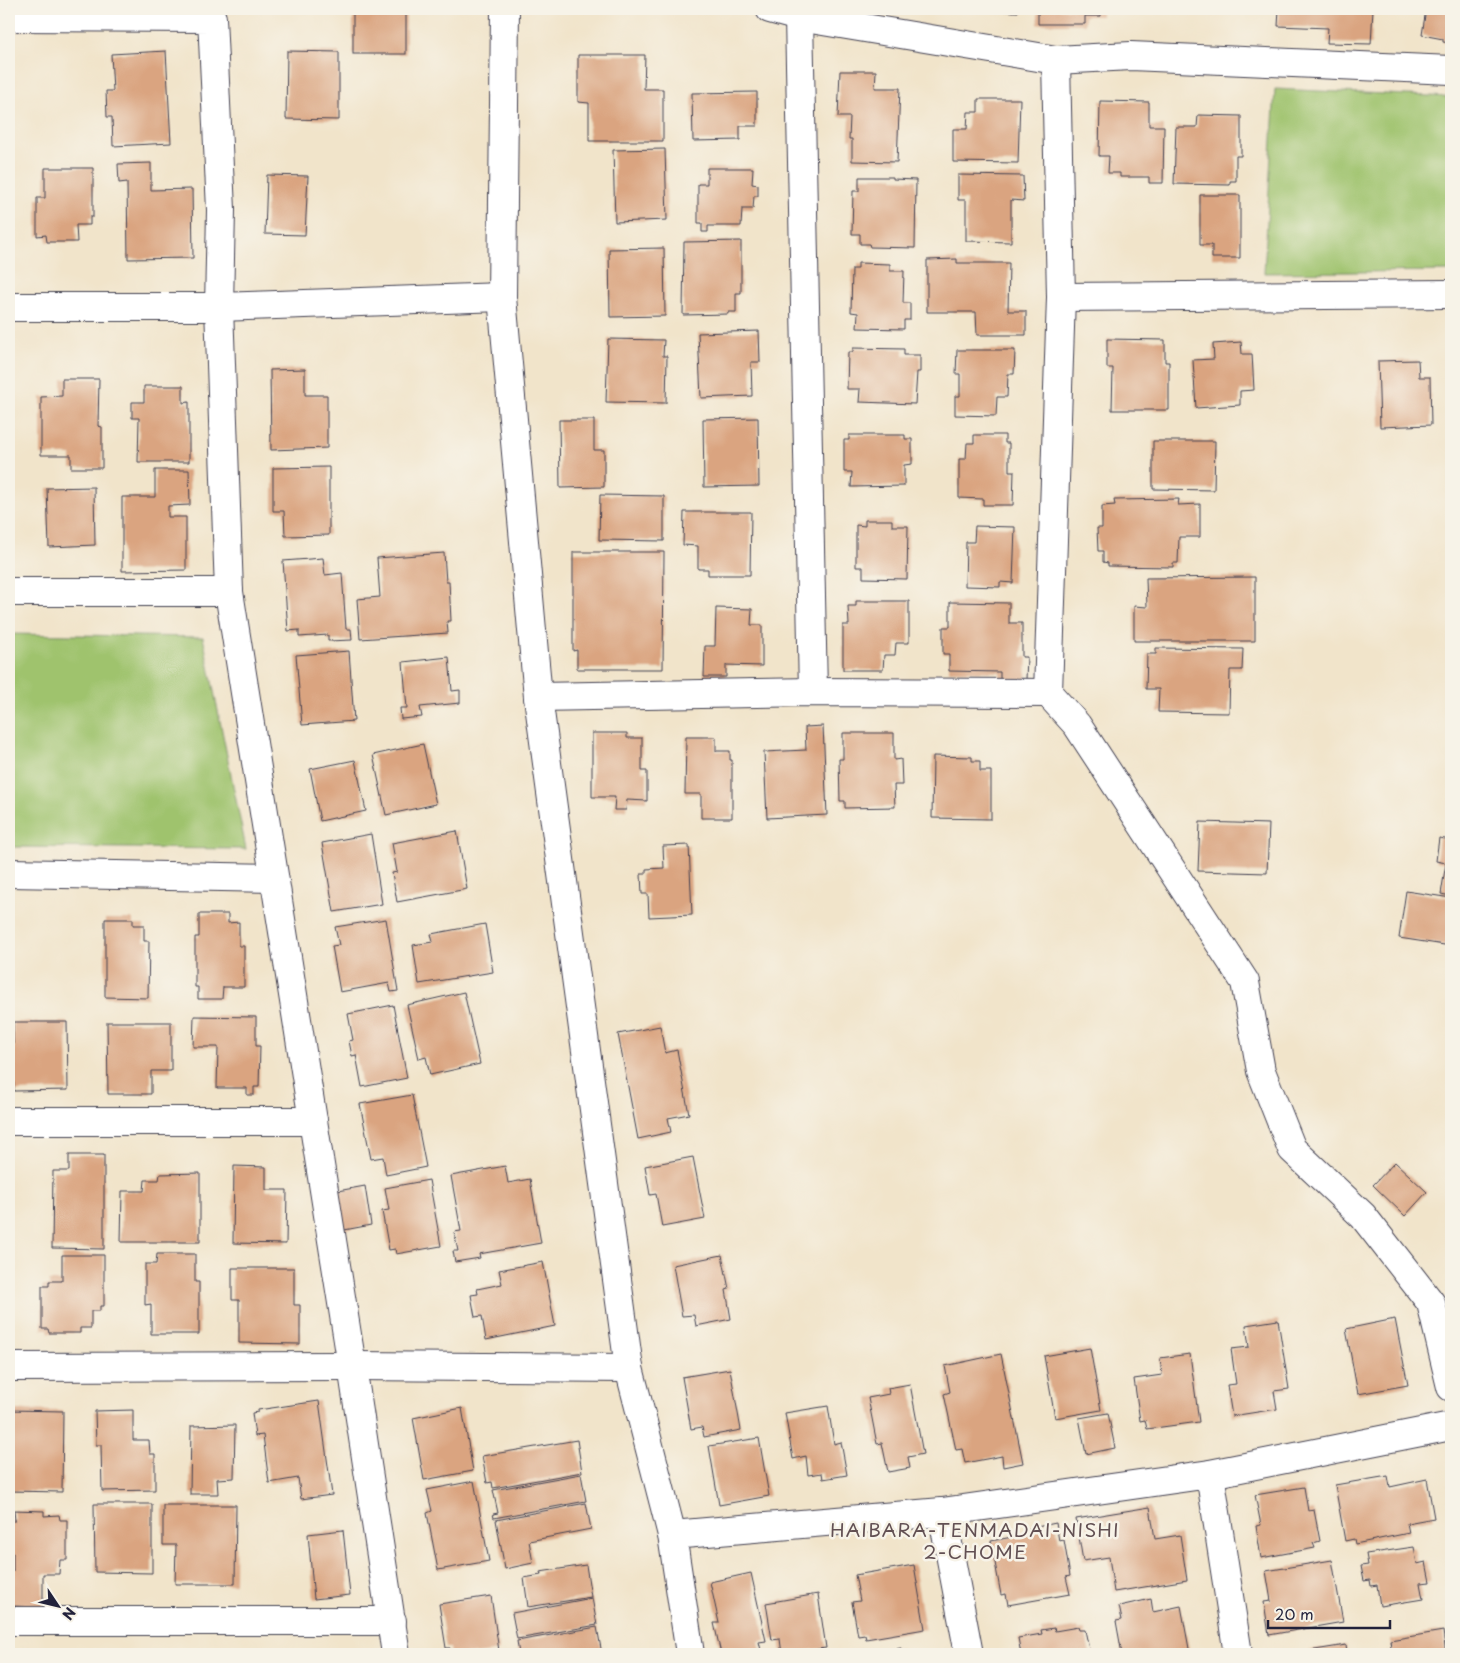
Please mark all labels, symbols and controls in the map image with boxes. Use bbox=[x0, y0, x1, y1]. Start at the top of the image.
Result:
district label: HAIBARA-TENMADAI-NISHI 2-CHOME bbox=[830, 1515, 1120, 1565]
north arrow bbox=[32, 1580, 82, 1630]
scale bar bbox=[1268, 1598, 1390, 1630]
text: 20 m bbox=[1275, 1602, 1314, 1625]
text: N bbox=[57, 1603, 81, 1624]

